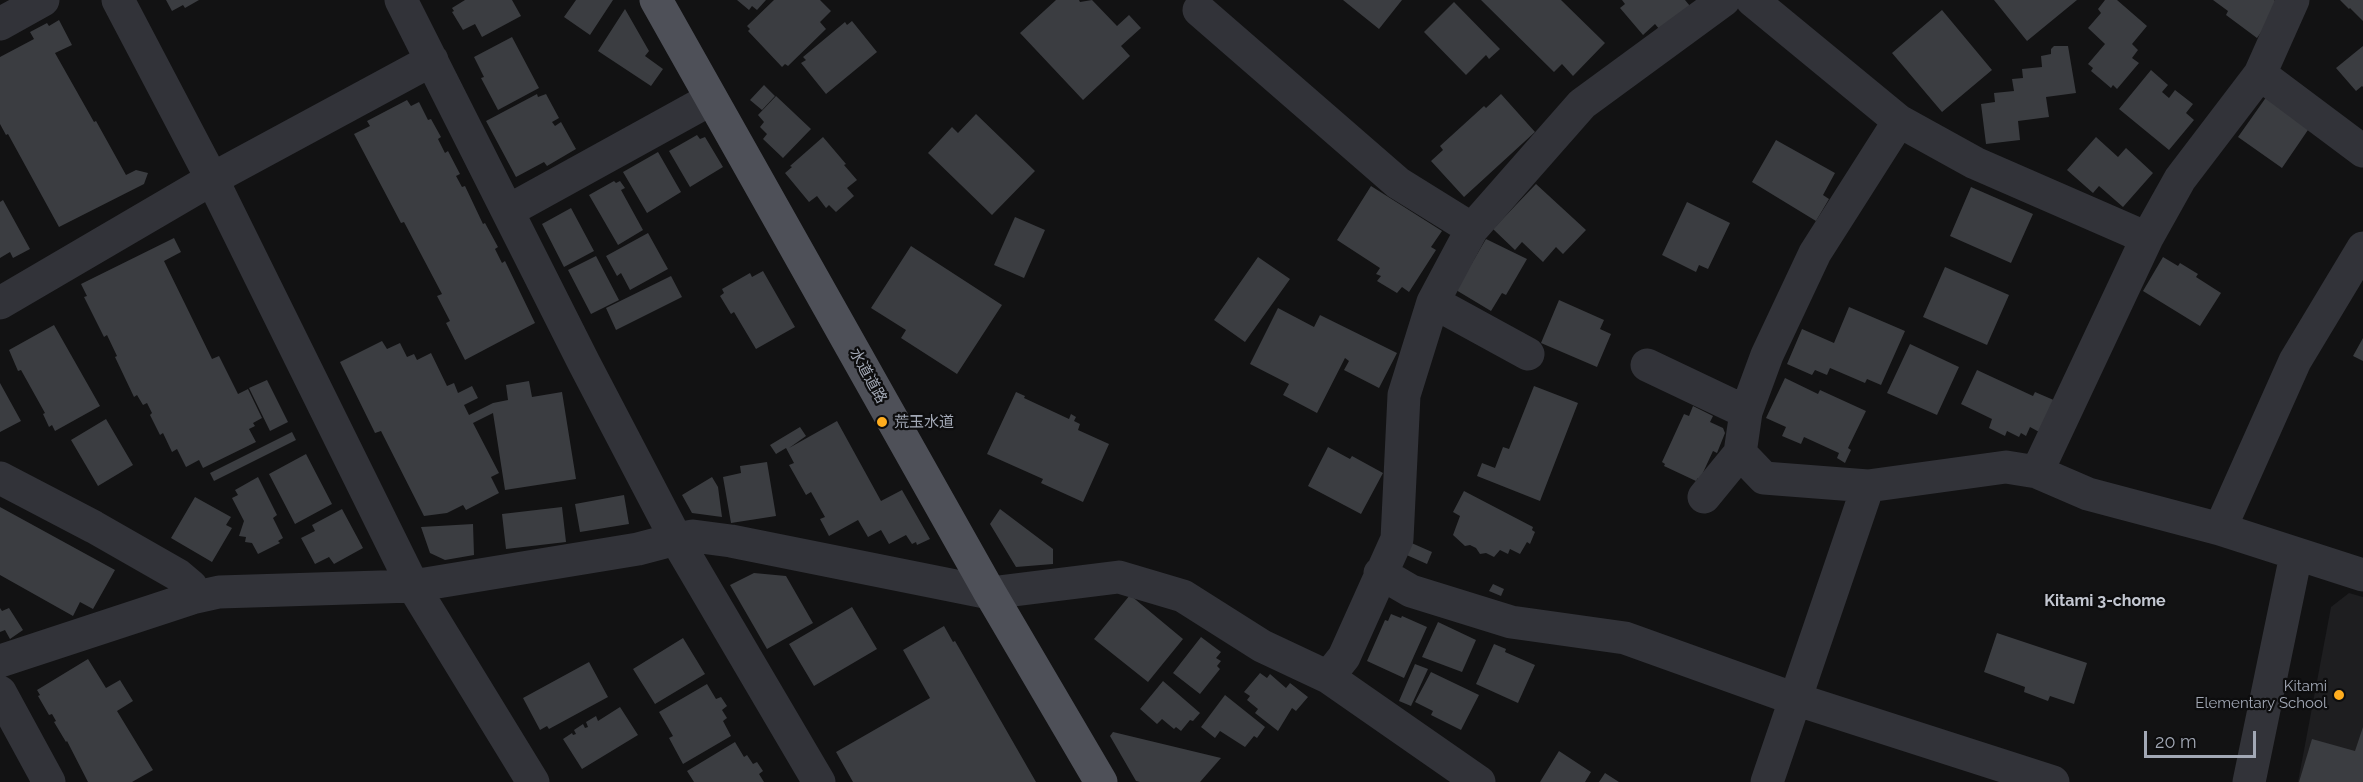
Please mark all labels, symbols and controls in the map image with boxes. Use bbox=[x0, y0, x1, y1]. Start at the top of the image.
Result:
street label: 水道道路 bbox=[846, 345, 890, 407]
place label: 荒玉水道 bbox=[894, 413, 954, 431]
marker: 荒玉水道 bbox=[875, 415, 889, 429]
district label: Kitami 3-chome bbox=[2044, 591, 2166, 611]
place label: Kitami Elementary School bbox=[2195, 677, 2327, 712]
marker: Kitami Elementary School bbox=[2332, 688, 2346, 702]
scale bar bbox=[2147, 719, 2260, 757]
text: 20 m bbox=[2155, 731, 2197, 752]

